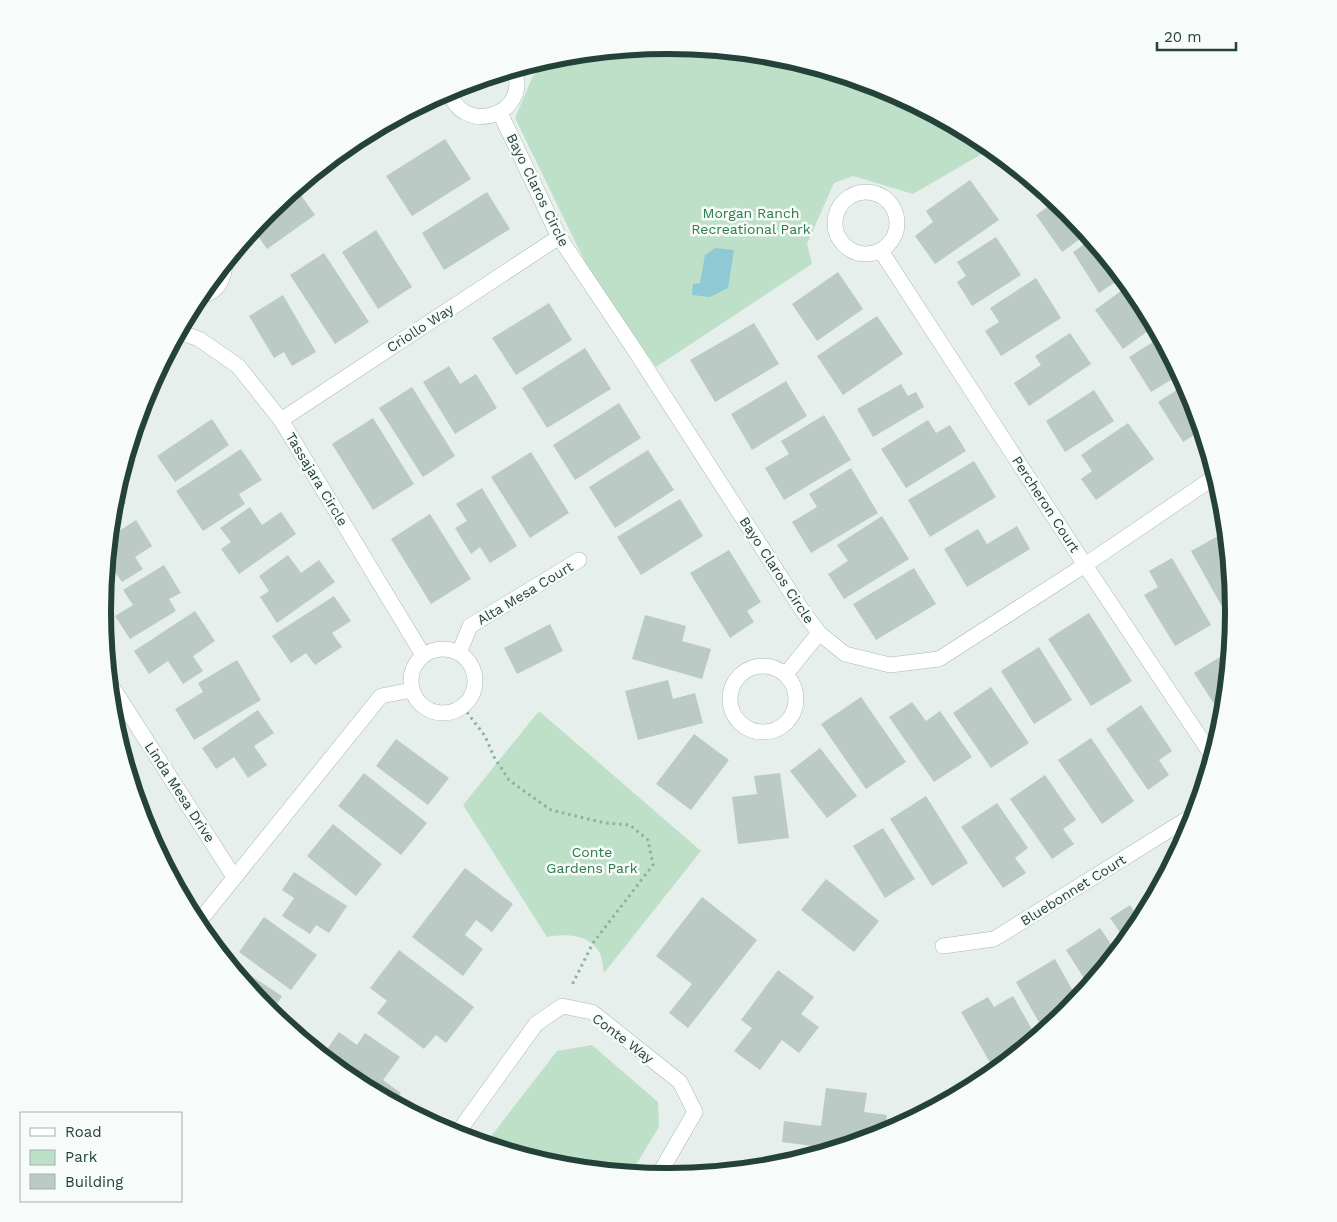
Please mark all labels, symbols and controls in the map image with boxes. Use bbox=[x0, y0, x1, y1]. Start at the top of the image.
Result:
scale bar bbox=[1157, 20, 1236, 52]
text: 20 m bbox=[1164, 28, 1202, 46]
street label: Bayo Claros Circle bbox=[504, 131, 572, 249]
park label: Morgan Ranch Recreational Park bbox=[691, 205, 811, 237]
street label: Criollo Way bbox=[384, 300, 457, 356]
street label: Tassajara Circle bbox=[283, 429, 351, 529]
street label: Percheron Court bbox=[1009, 453, 1083, 555]
street label: Bayo Claros Circle bbox=[737, 514, 817, 626]
street label: Alta Mesa Court bbox=[474, 558, 576, 628]
street label: Linda Mesa Drive bbox=[142, 739, 218, 845]
park label: Conte Gardens Park bbox=[546, 844, 638, 876]
street label: Bluebonnet Court bbox=[1017, 851, 1129, 929]
street label: Conte Way bbox=[589, 1010, 657, 1067]
legend bbox=[20, 1112, 182, 1202]
text: Road bbox=[65, 1123, 102, 1141]
text: Park bbox=[65, 1148, 98, 1166]
text: Building bbox=[65, 1173, 123, 1191]

